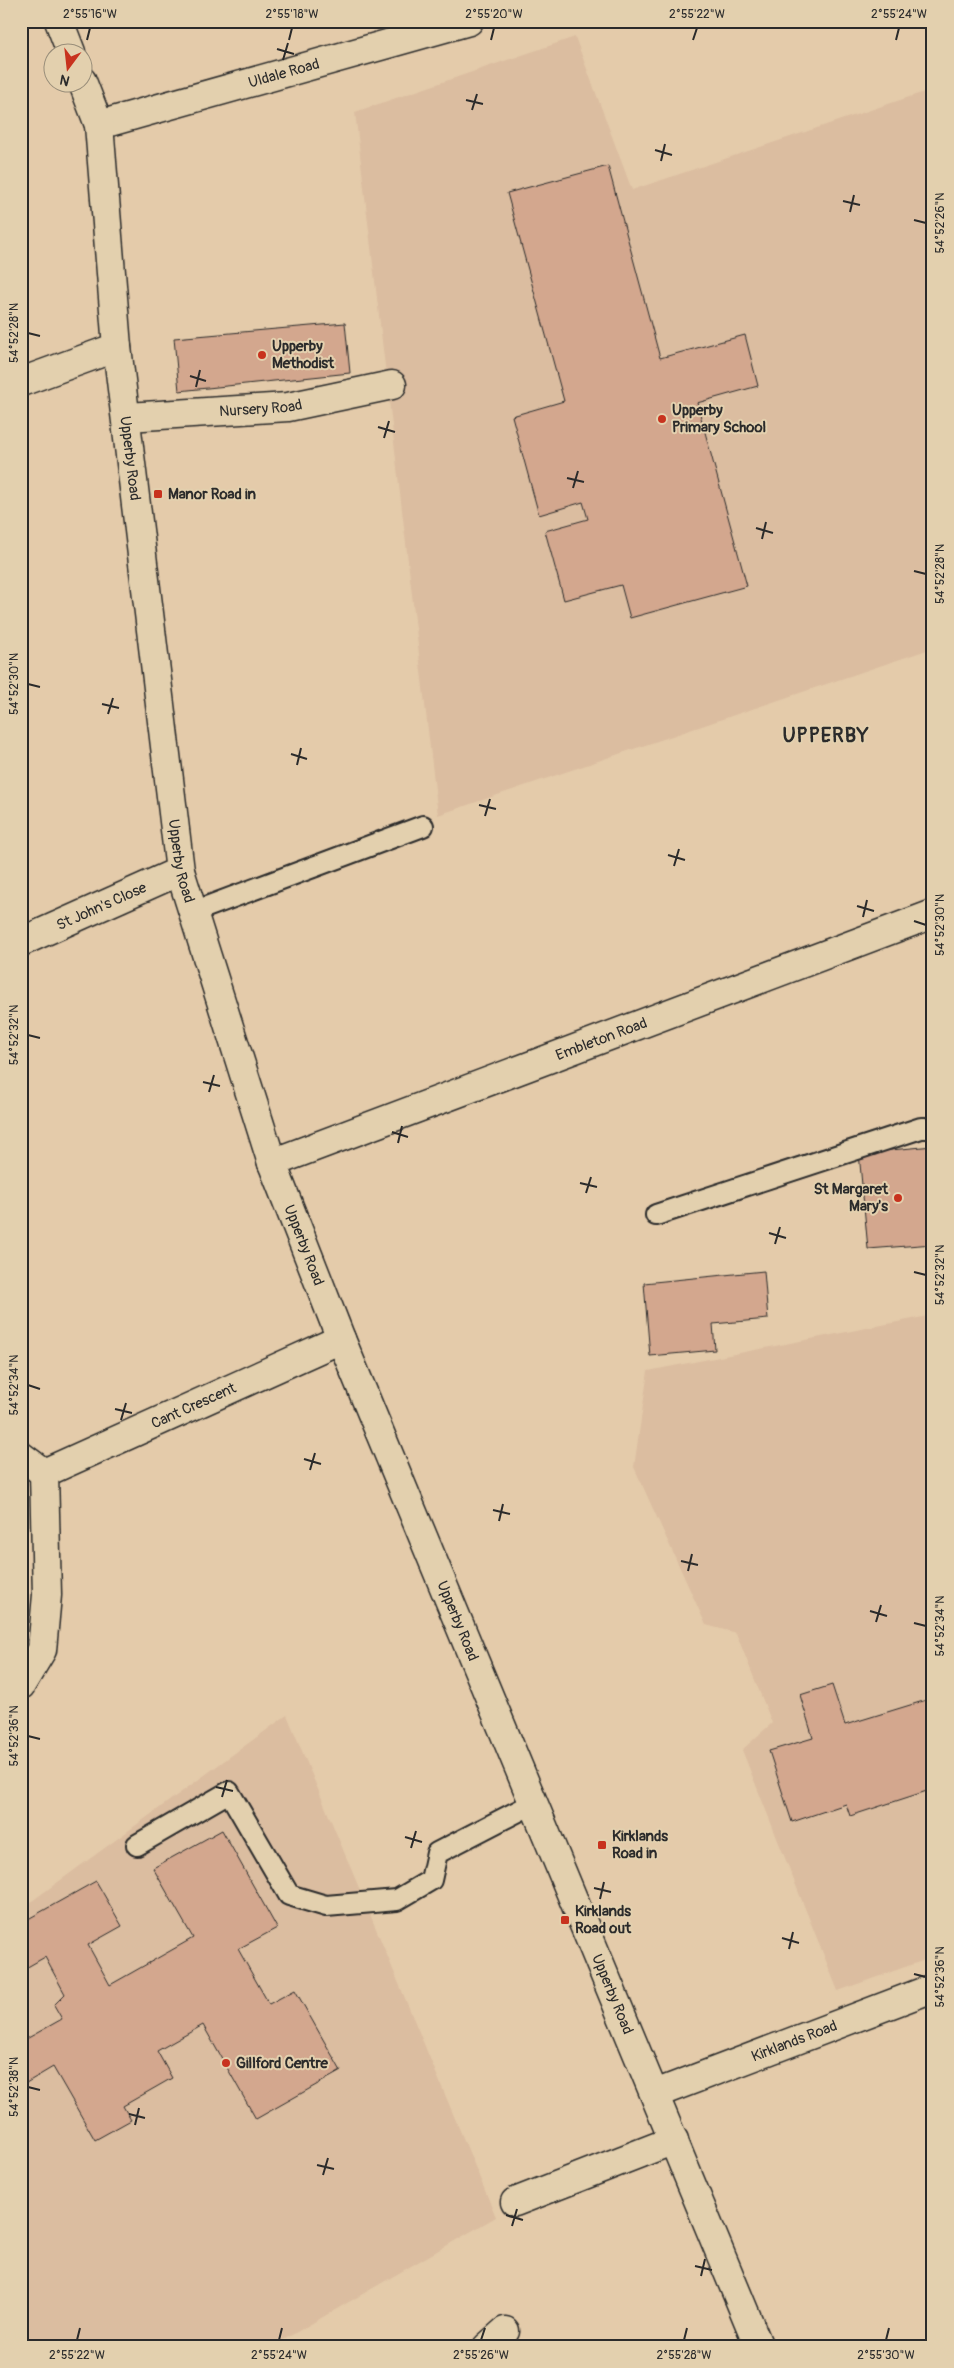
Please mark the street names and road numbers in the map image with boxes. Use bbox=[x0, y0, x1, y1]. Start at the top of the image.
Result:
street label: Uldale Road bbox=[246, 54, 322, 92]
street label: Nursery Road bbox=[219, 395, 304, 421]
street label: Upperby Road bbox=[116, 415, 145, 502]
street label: Upperby Road bbox=[164, 818, 199, 905]
street label: St John's Close bbox=[53, 877, 150, 935]
street label: Embleton Road bbox=[553, 1013, 650, 1065]
street label: Upperby Road bbox=[280, 1202, 329, 1288]
street label: Cant Crescent bbox=[148, 1378, 240, 1433]
street label: Upperby Road bbox=[433, 1578, 483, 1664]
street label: Upperby Road bbox=[588, 1951, 638, 2037]
street label: Kirklands Road bbox=[749, 2016, 840, 2066]

